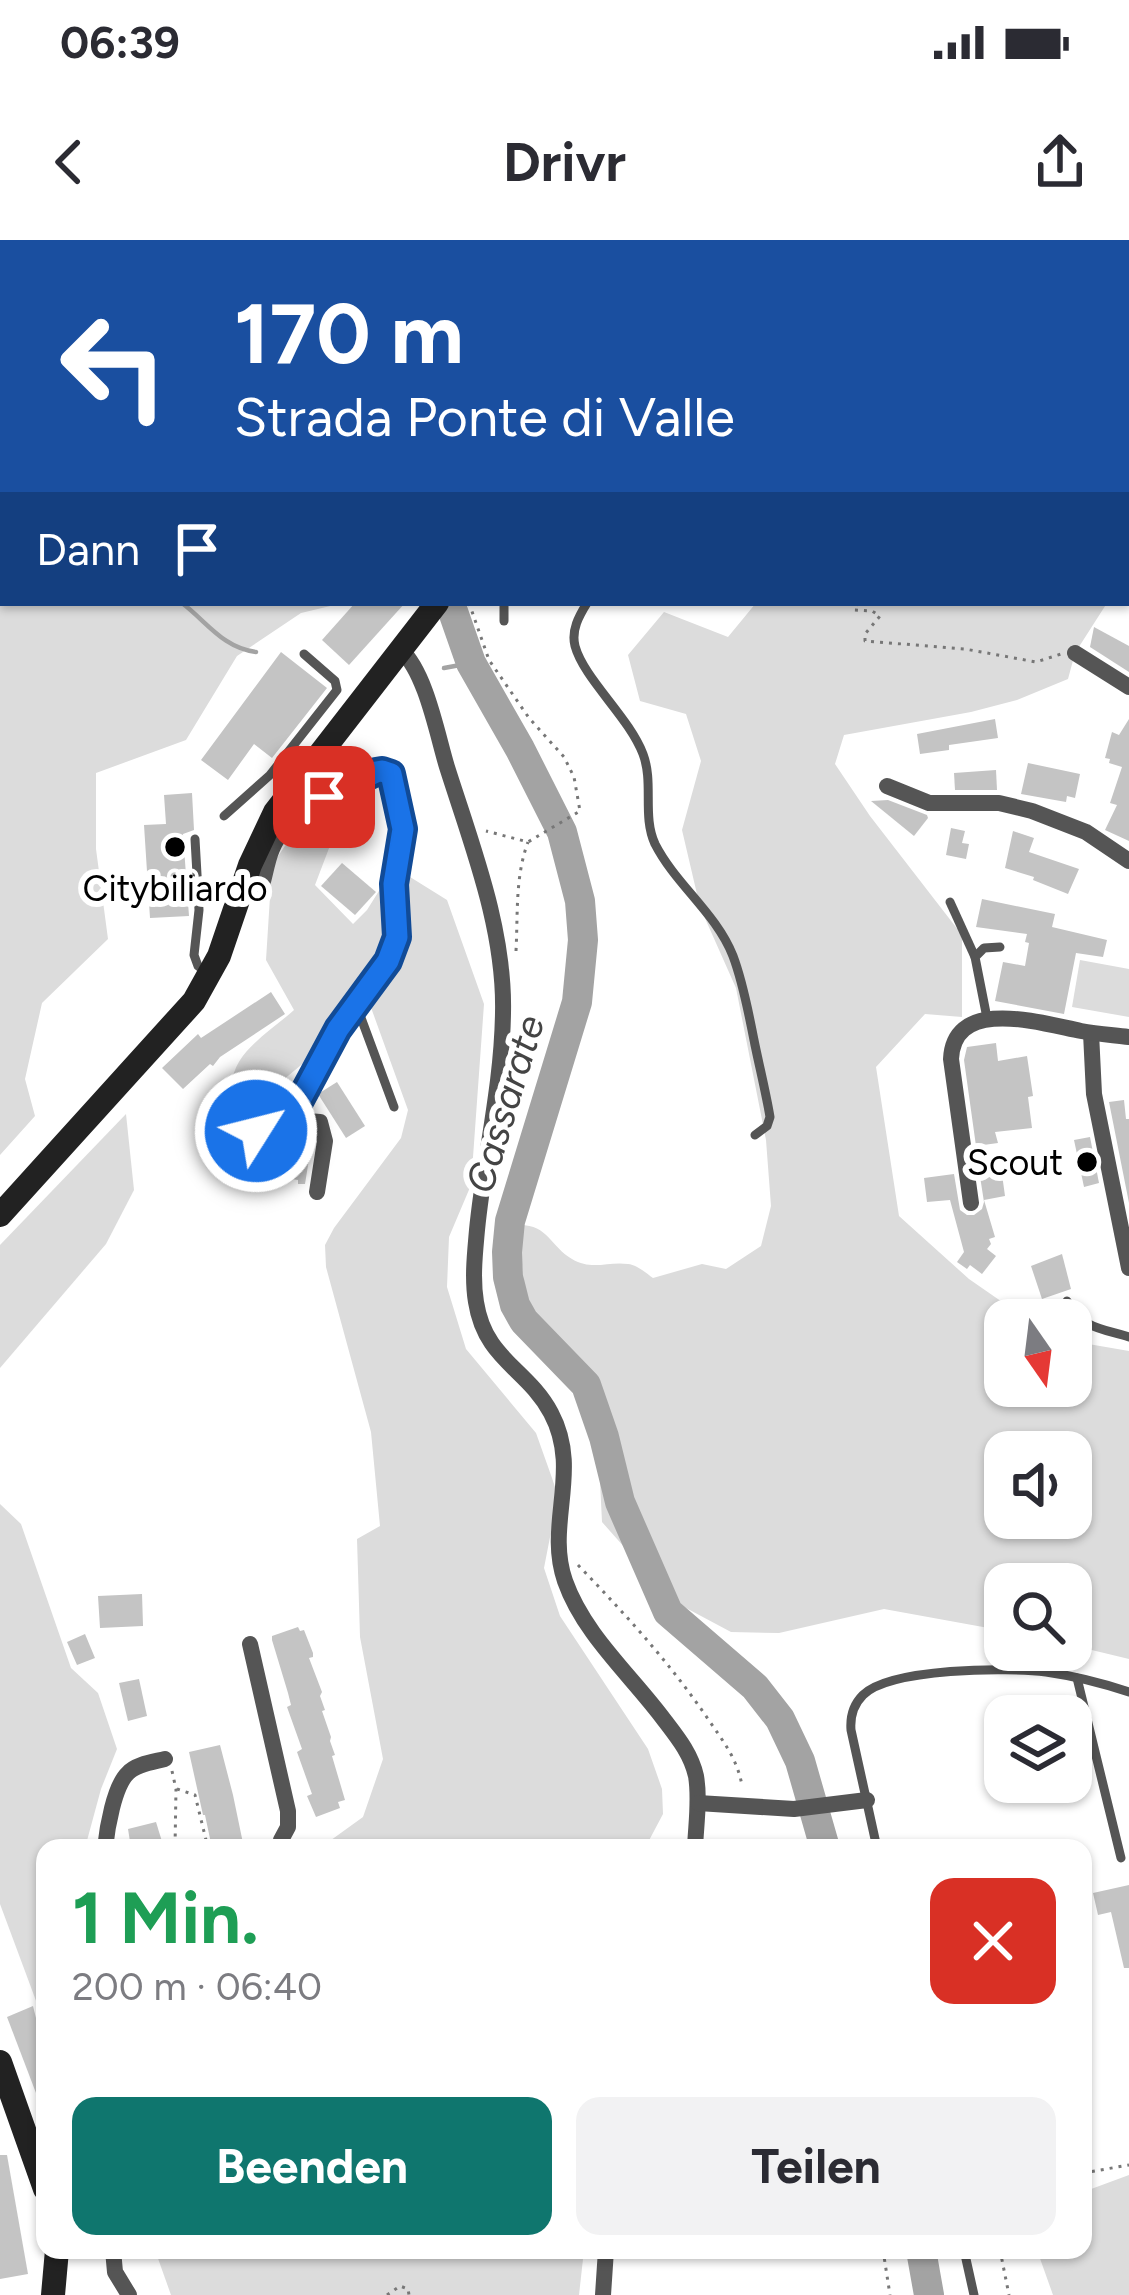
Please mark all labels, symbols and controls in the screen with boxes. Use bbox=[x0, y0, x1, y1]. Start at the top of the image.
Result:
text: 06:39 bbox=[60, 15, 180, 69]
icon: back bbox=[36, 129, 102, 195]
icon: share bbox=[1027, 129, 1093, 195]
text: Drivr bbox=[503, 130, 626, 195]
text: 170 m bbox=[234, 283, 464, 384]
icon: left bbox=[36, 288, 192, 444]
text: Strada Ponte di Valle bbox=[234, 385, 735, 450]
icon: arrive bbox=[164, 516, 230, 582]
text: Dann bbox=[36, 522, 140, 576]
pin bbox=[273, 746, 375, 848]
icon: arrive bbox=[291, 764, 357, 830]
marker: Citybiliardo bbox=[162, 834, 188, 860]
place label: Citybiliardo bbox=[82, 867, 268, 910]
water label: Cassarate bbox=[456, 1010, 554, 1198]
position arrow bbox=[193, 1068, 319, 1194]
place label: Scout bbox=[967, 1141, 1063, 1184]
marker: Scout bbox=[1074, 1149, 1100, 1175]
north arrow bbox=[984, 1299, 1092, 1407]
map controls bbox=[984, 1299, 1092, 1803]
button: sound bbox=[984, 1431, 1092, 1539]
button: search bbox=[984, 1563, 1092, 1671]
button: layers bbox=[984, 1695, 1092, 1803]
text: 1 Min. bbox=[72, 1875, 259, 1961]
button: close bbox=[930, 1878, 1056, 2004]
text: 200 m · 06:40 bbox=[72, 1963, 322, 2010]
button: Beenden bbox=[72, 2097, 552, 2235]
button: Teilen bbox=[576, 2097, 1056, 2235]

